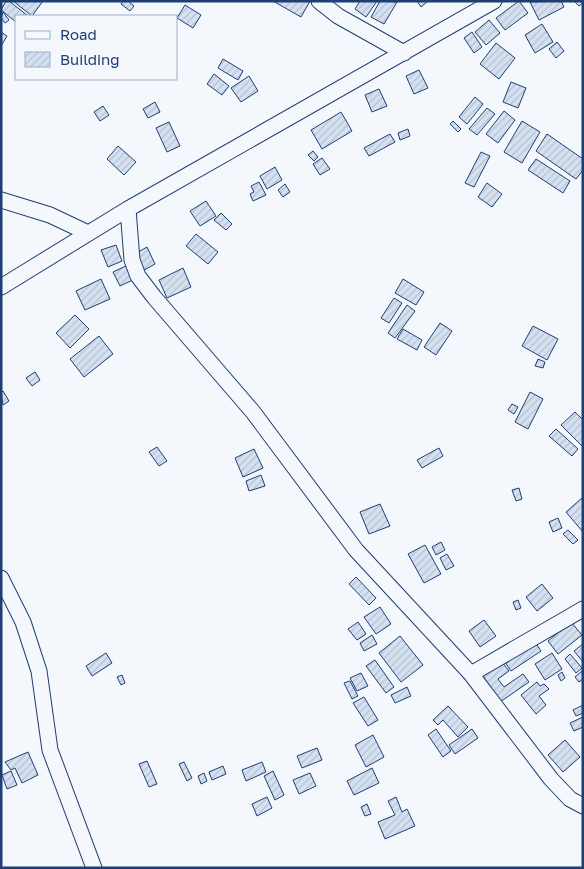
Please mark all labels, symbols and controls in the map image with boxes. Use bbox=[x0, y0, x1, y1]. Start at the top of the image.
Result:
legend bbox=[15, 15, 178, 80]
text: Road bbox=[60, 25, 97, 43]
text: Building bbox=[60, 50, 120, 68]

